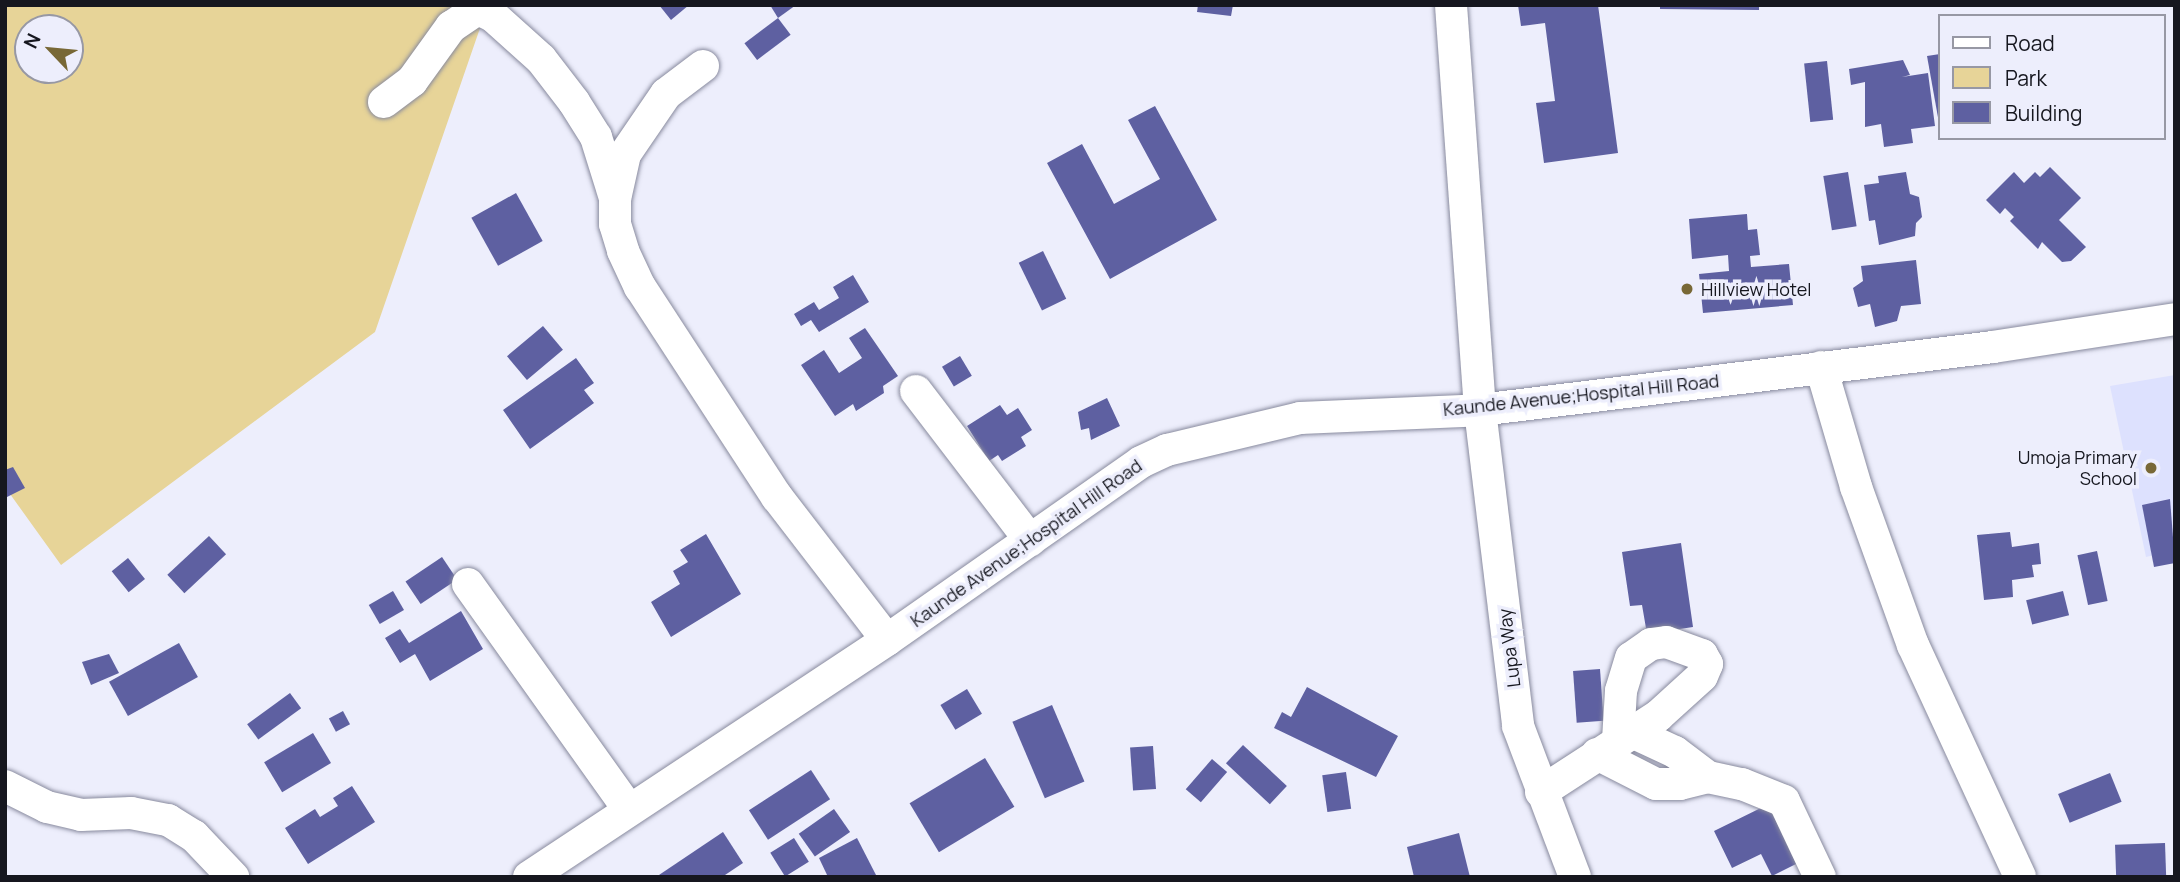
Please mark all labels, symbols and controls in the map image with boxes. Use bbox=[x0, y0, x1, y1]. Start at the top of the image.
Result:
north arrow bbox=[14, 14, 84, 84]
legend bbox=[1938, 14, 2166, 140]
text: N bbox=[17, 29, 47, 53]
text: Road bbox=[2005, 29, 2055, 57]
text: Park bbox=[2005, 64, 2047, 92]
text: Building bbox=[2005, 99, 2082, 127]
place label: Hillview Hotel bbox=[1701, 278, 1811, 300]
marker: Hillview Hotel bbox=[1679, 281, 1695, 297]
street label: Kaunde Avenue;Hospital Hill Road bbox=[1442, 370, 1720, 420]
place label: Umoja Primary School bbox=[2018, 447, 2137, 490]
street label: Kaunde Avenue;Hospital Hill Road bbox=[906, 455, 1146, 631]
marker: Umoja Primary School bbox=[2143, 460, 2159, 476]
street label: Lupa Way bbox=[1493, 607, 1525, 689]

